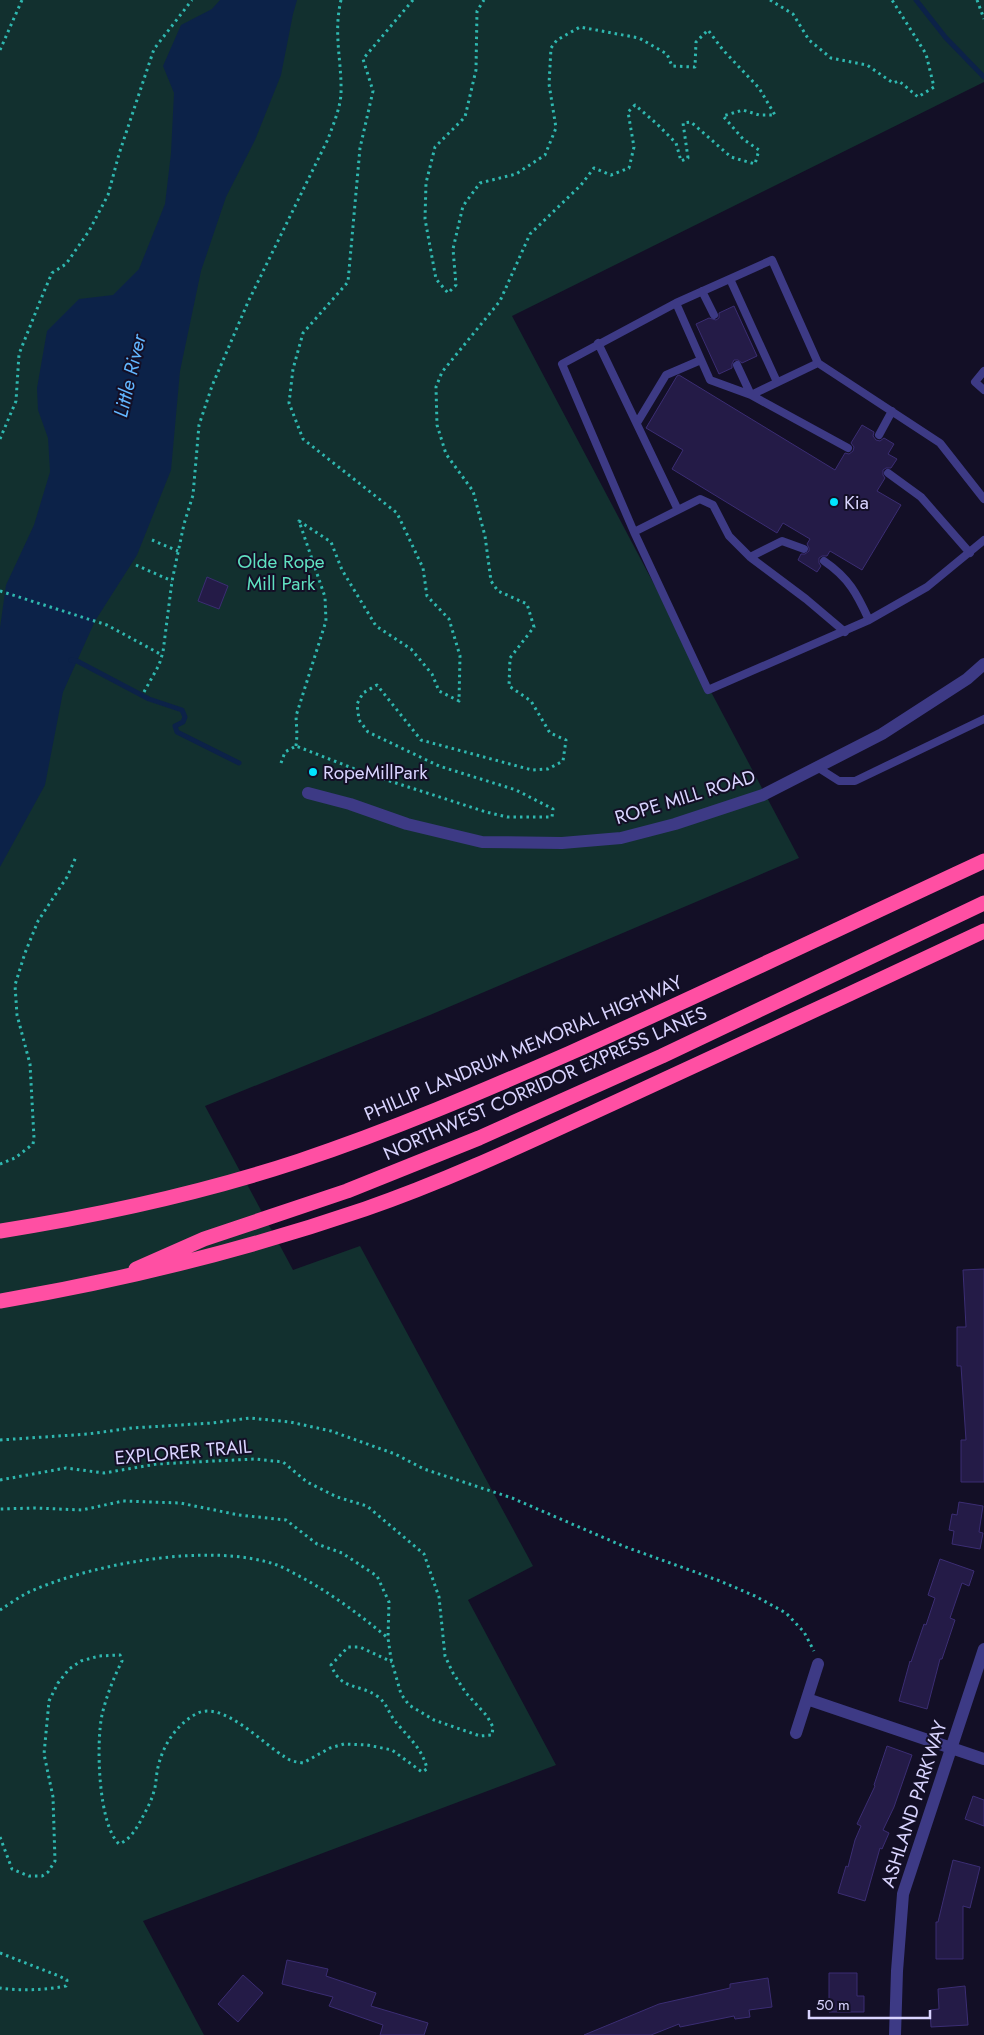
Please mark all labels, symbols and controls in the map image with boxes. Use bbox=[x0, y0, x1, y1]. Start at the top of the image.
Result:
water label: Little River bbox=[106, 330, 154, 420]
place label: Kia bbox=[844, 489, 869, 516]
marker: Kia bbox=[828, 496, 840, 508]
park label: Olde Rope Mill Park bbox=[237, 548, 325, 597]
place label: RopeMillPark bbox=[323, 759, 428, 786]
street label: ROPE MILL ROAD bbox=[611, 763, 759, 831]
marker: RopeMillPark bbox=[307, 766, 319, 778]
street label: PHILLIP LANDRUM MEMORIAL HIGHWAY bbox=[360, 968, 686, 1127]
street label: NORTHWEST CORRIDOR EXPRESS LANES bbox=[379, 999, 711, 1167]
street label: EXPLORER TRAIL bbox=[114, 1433, 253, 1471]
street label: ASHLAND PARKWAY bbox=[874, 1717, 954, 1891]
scale bar bbox=[809, 1988, 930, 2020]
text: 50 m bbox=[816, 1994, 850, 2016]

